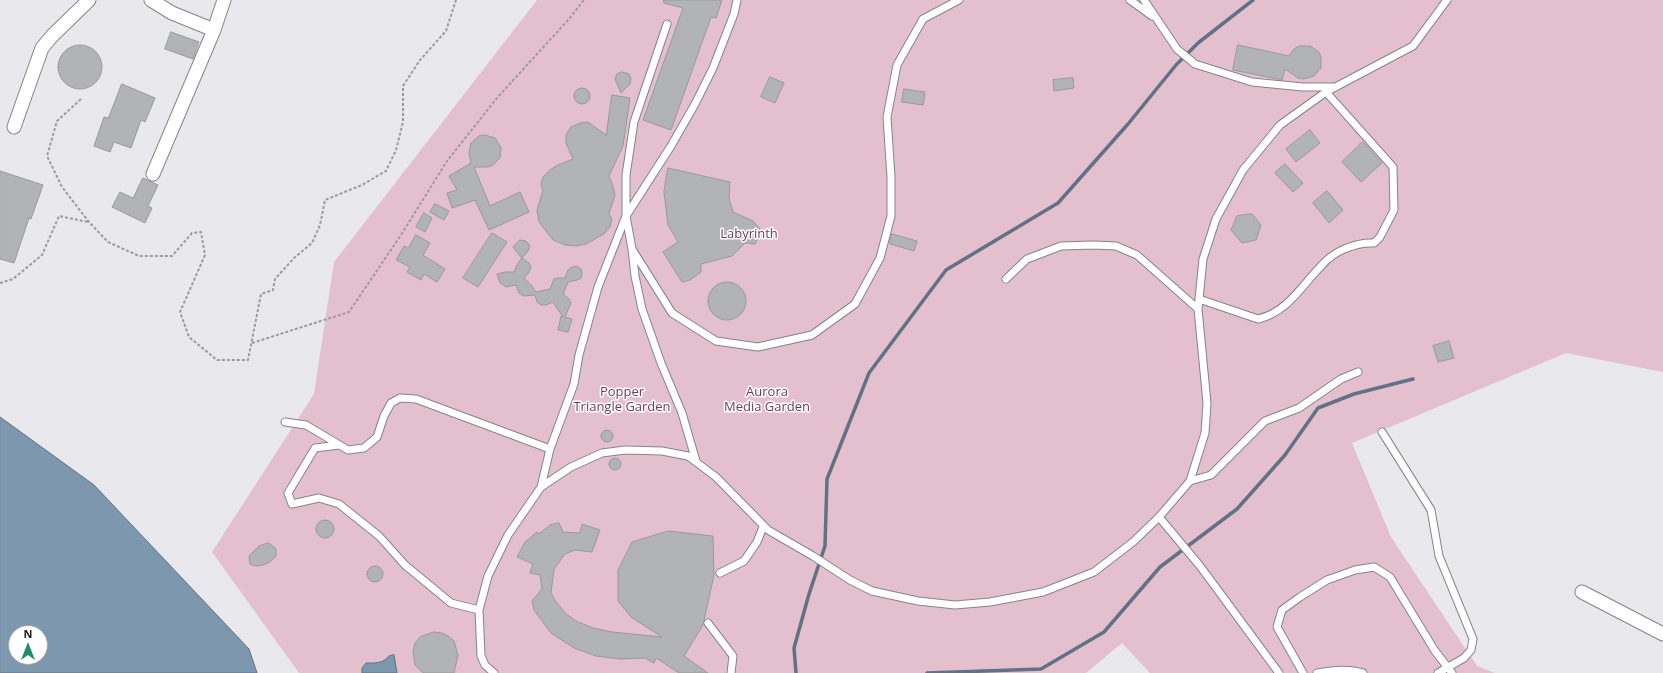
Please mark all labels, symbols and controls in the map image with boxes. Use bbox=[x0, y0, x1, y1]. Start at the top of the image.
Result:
park label: Labyrinth bbox=[720, 226, 778, 242]
park label: Popper Triangle Garden bbox=[573, 384, 671, 415]
park label: Aurora Media Garden bbox=[724, 384, 810, 415]
north arrow bbox=[8, 625, 48, 665]
text: N bbox=[24, 626, 32, 641]

